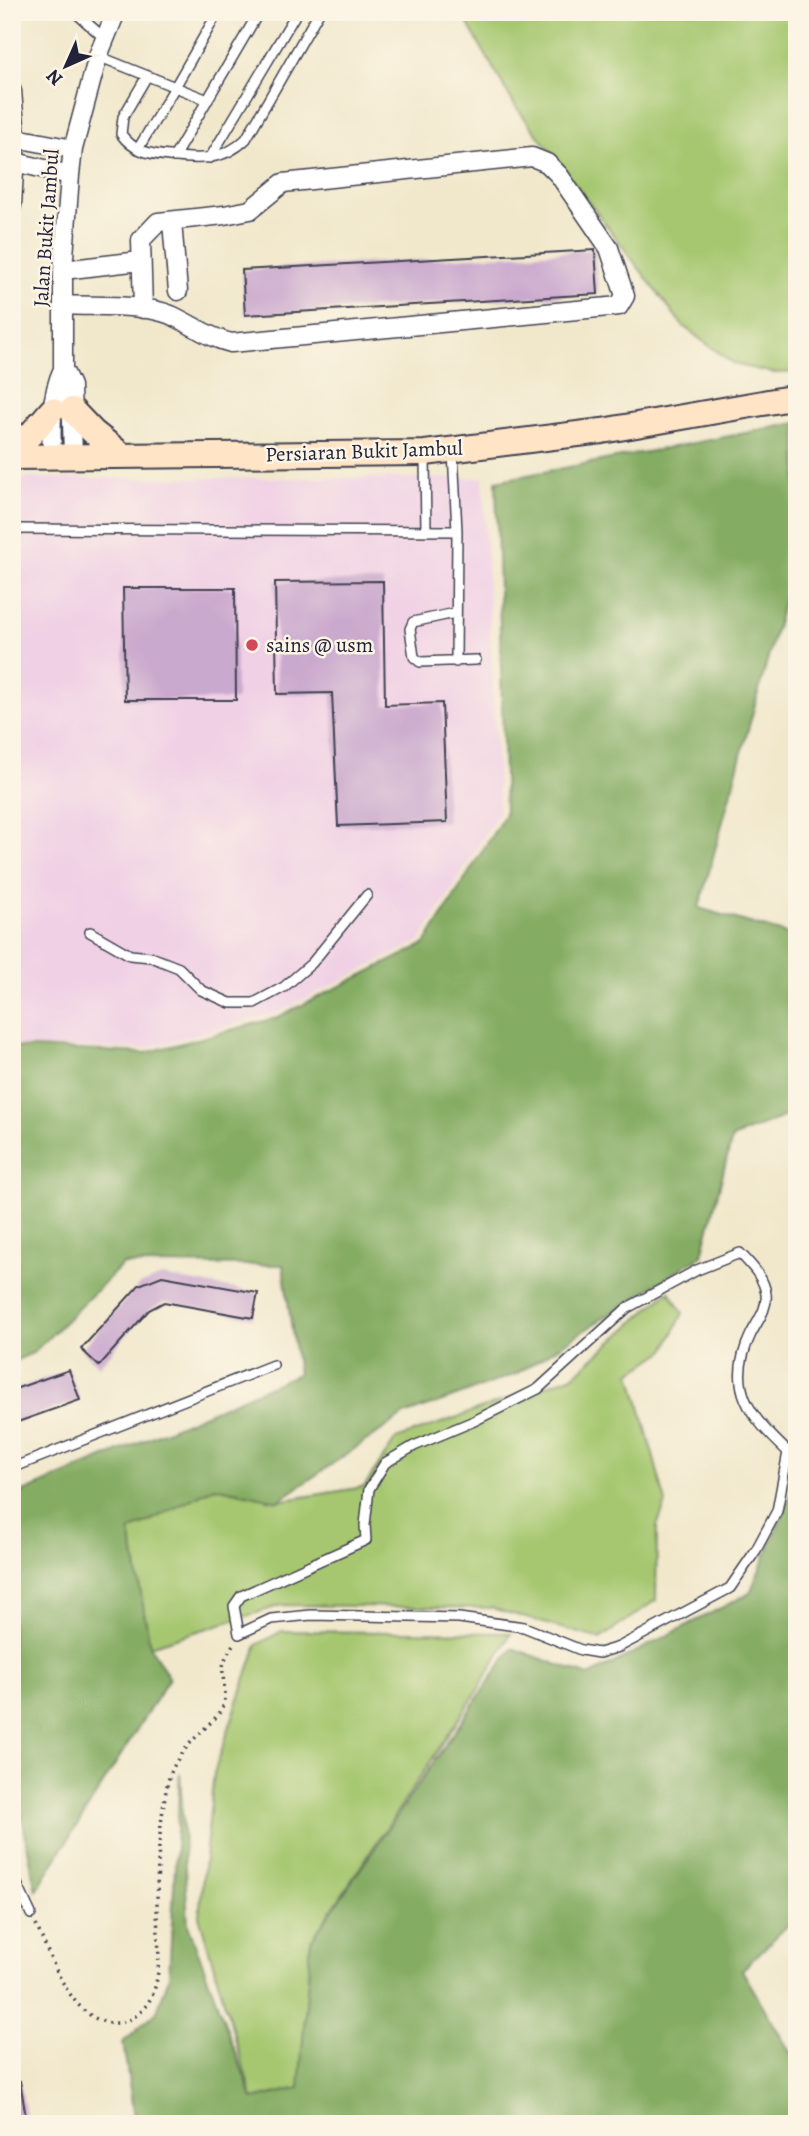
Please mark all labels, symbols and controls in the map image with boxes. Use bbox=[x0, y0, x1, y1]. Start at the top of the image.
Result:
north arrow bbox=[32, 32, 102, 102]
text: N bbox=[40, 63, 69, 91]
street label: Jalan Bukit Jambul bbox=[27, 148, 65, 308]
street label: Persiaran Bukit Jambul bbox=[265, 434, 463, 468]
place label: sains @ usm bbox=[266, 631, 373, 659]
marker: sains @ usm bbox=[244, 637, 260, 653]

